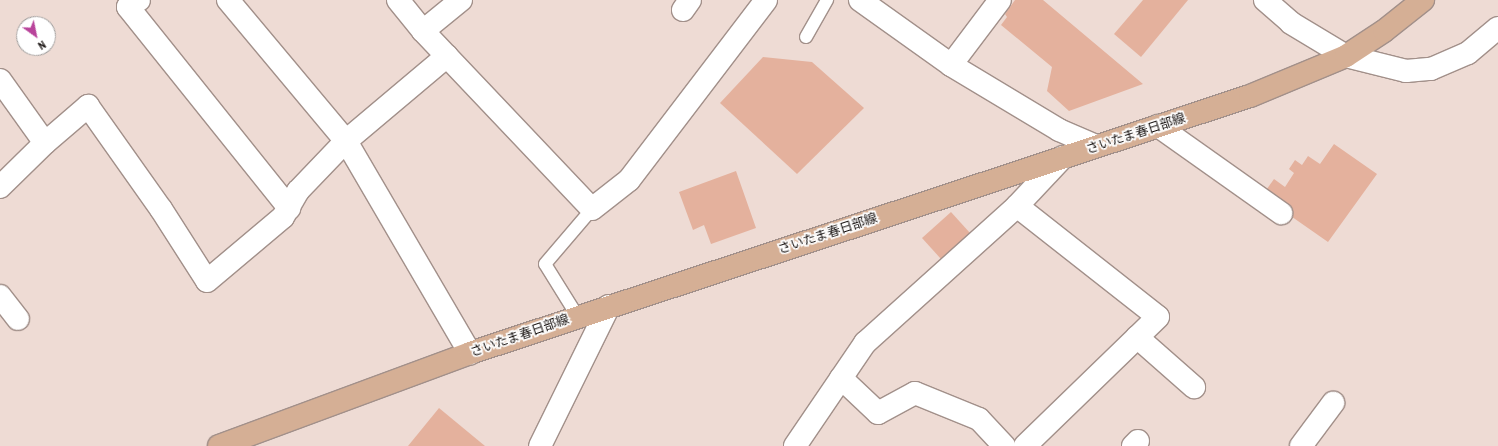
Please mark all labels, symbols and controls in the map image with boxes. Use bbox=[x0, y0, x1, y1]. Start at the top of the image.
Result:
north arrow bbox=[16, 16, 56, 56]
text: N bbox=[35, 38, 49, 53]
street label: さいたま春日部線 bbox=[1084, 111, 1188, 157]
street label: さいたま春日部線 bbox=[776, 211, 880, 257]
street label: さいたま春日部線 bbox=[468, 312, 572, 360]

